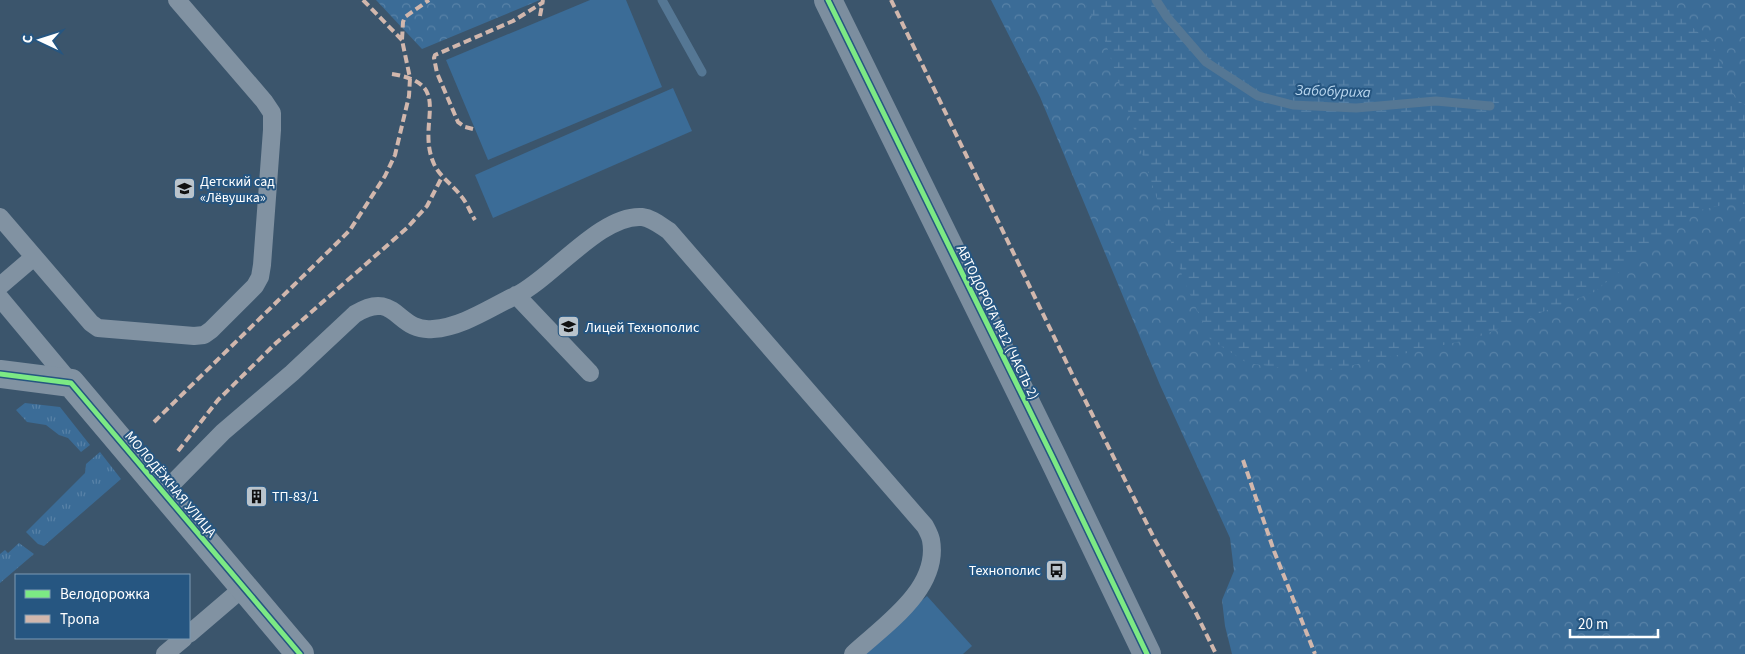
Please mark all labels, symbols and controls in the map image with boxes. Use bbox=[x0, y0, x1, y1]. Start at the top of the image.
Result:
north arrow bbox=[15, 15, 65, 65]
text: С bbox=[18, 34, 38, 44]
water label: Забобуриха bbox=[1295, 80, 1371, 103]
place label: Детский сад «Лёвушка» bbox=[200, 172, 275, 208]
school or university icon: Детский сад «Лёвушка» bbox=[172, 177, 196, 201]
street label: АВТОДОРОГА №12 (ЧАСТЬ 2) bbox=[951, 242, 1043, 403]
school or university icon: Лицей Технополис bbox=[557, 315, 581, 339]
place label: Лицей Технополис bbox=[585, 318, 700, 338]
street label: МОЛОДЁЖНАЯ УЛИЦА bbox=[120, 427, 221, 542]
building icon: ТП-83/1 bbox=[244, 484, 268, 508]
place label: ТП-83/1 bbox=[272, 487, 319, 507]
bus stop icon: Технополис bbox=[1045, 558, 1069, 582]
place label: Технополис bbox=[969, 561, 1042, 581]
legend bbox=[15, 574, 190, 639]
text: Велодорожка bbox=[60, 584, 150, 605]
scale bar bbox=[1570, 606, 1658, 638]
text: Тропа bbox=[60, 609, 100, 630]
text: 20 m bbox=[1578, 614, 1608, 635]

